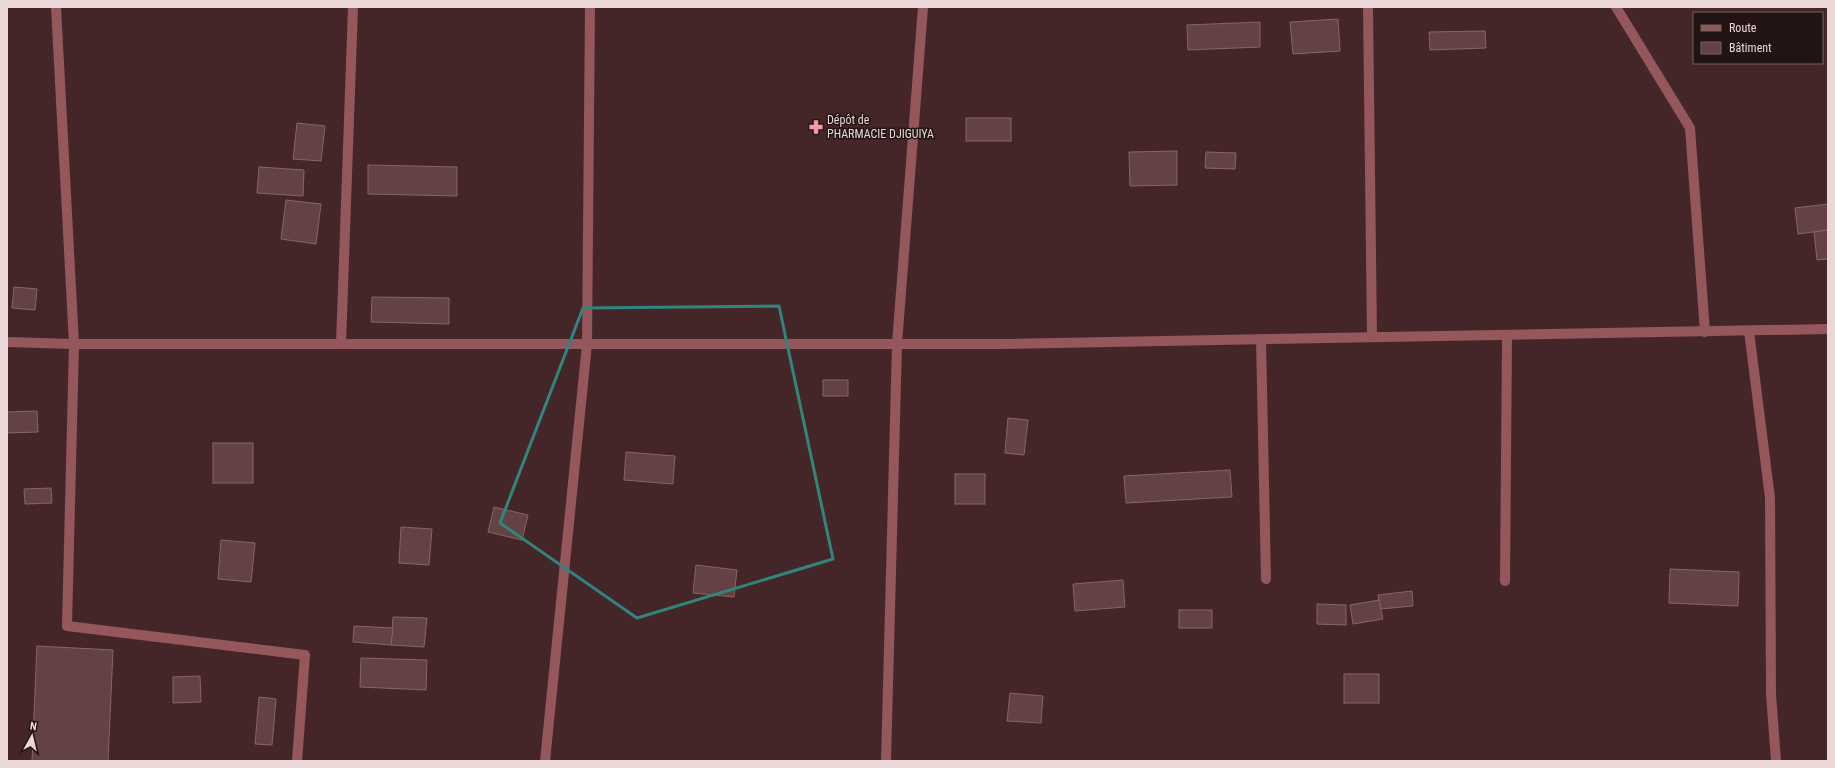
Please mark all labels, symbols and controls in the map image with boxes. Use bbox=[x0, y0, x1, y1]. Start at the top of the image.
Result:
legend bbox=[1693, 12, 1823, 64]
text: Route bbox=[1729, 21, 1757, 35]
text: Bâtiment bbox=[1729, 41, 1772, 55]
place label: Dépôt de PHARMACIE DJIGUIYA bbox=[827, 113, 934, 141]
pharmacy icon: Dépôt de PHARMACIE DJIGUIYA bbox=[808, 119, 824, 135]
north arrow bbox=[12, 716, 52, 756]
text: N bbox=[29, 720, 38, 734]

